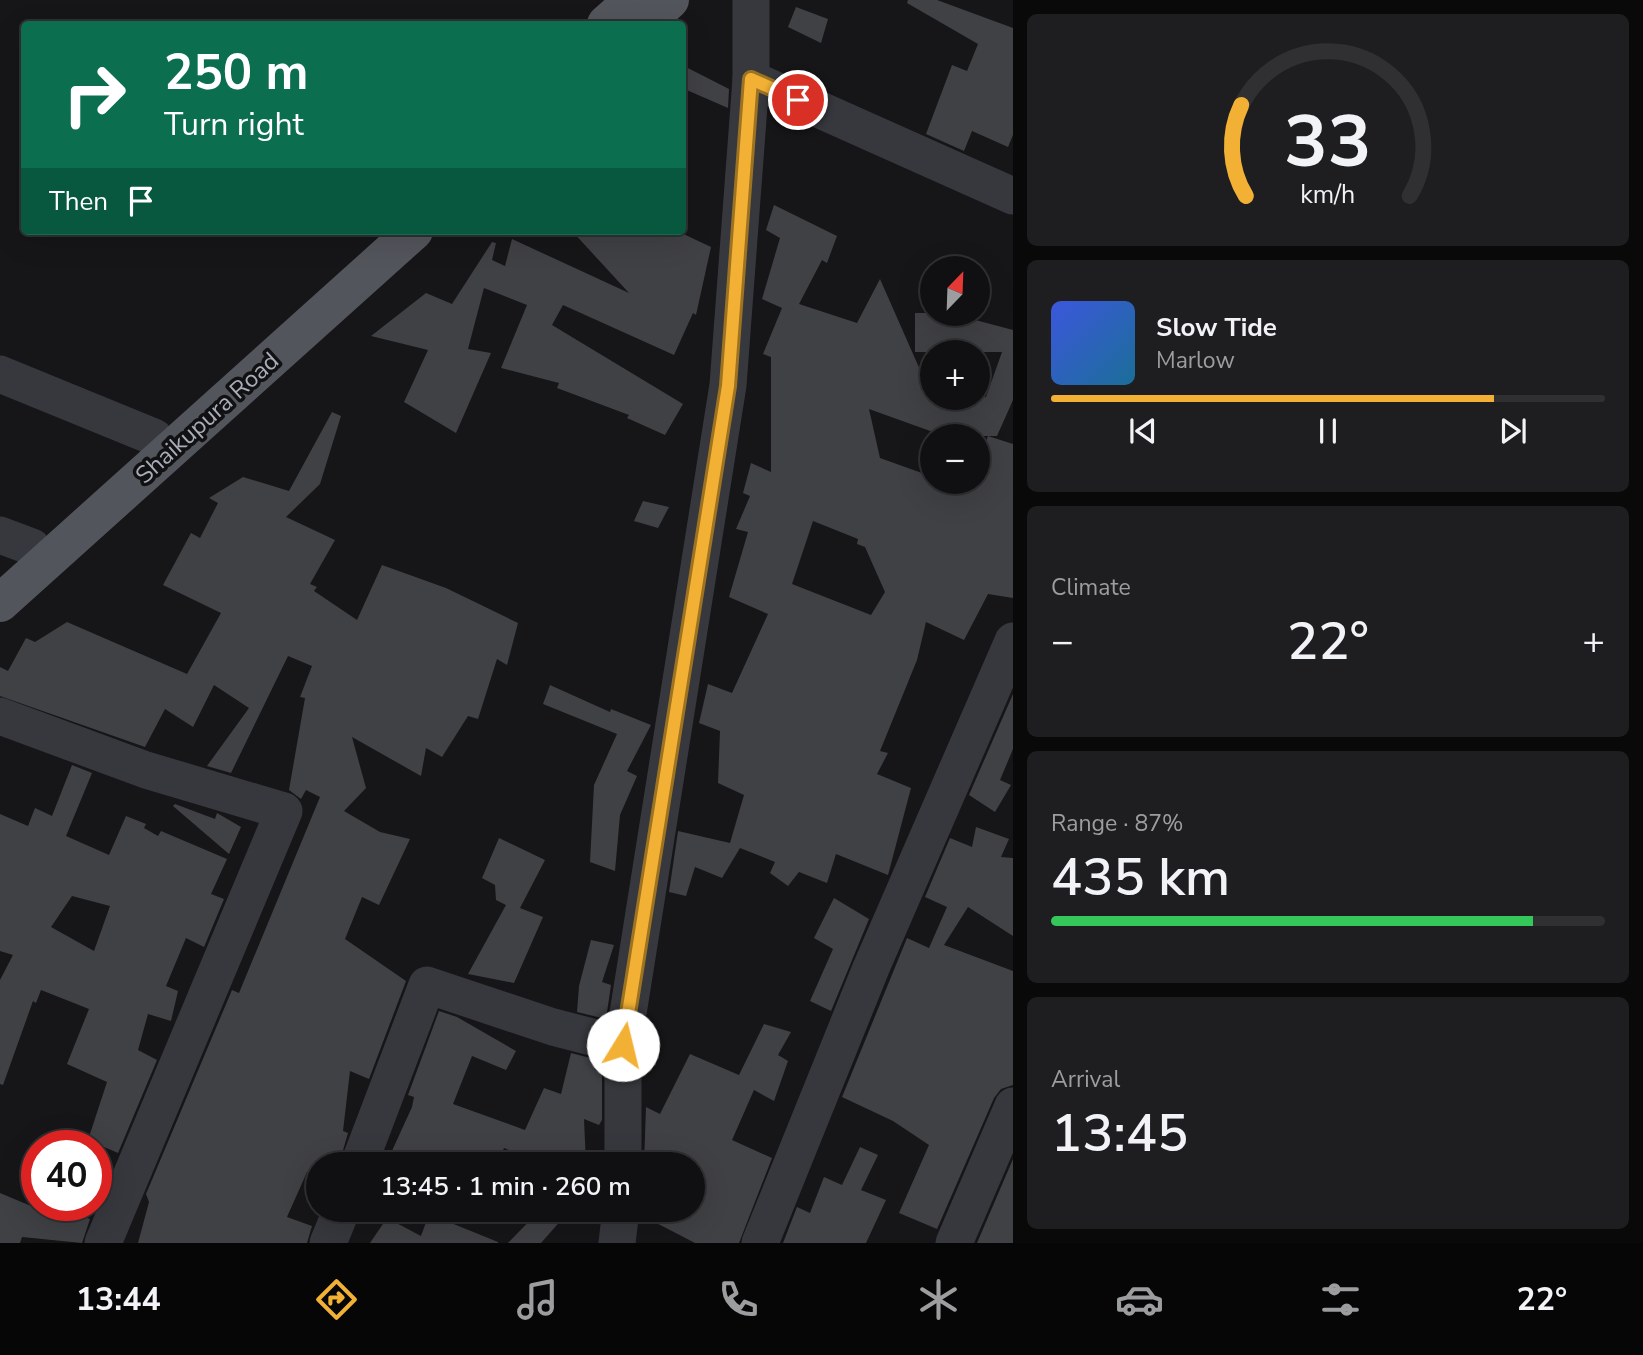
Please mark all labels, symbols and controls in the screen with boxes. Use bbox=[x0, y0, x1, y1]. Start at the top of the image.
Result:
text: 250 m bbox=[164, 39, 308, 106]
icon: right bbox=[49, 49, 140, 140]
pin bbox=[768, 70, 828, 130]
icon: arrive bbox=[779, 81, 817, 119]
text: 33 bbox=[1284, 92, 1372, 192]
text: Turn right bbox=[164, 103, 304, 146]
text: km/h bbox=[1300, 178, 1356, 212]
icon: arrive bbox=[122, 182, 160, 220]
text: Then bbox=[49, 184, 108, 219]
north arrow bbox=[920, 256, 990, 326]
map controls bbox=[920, 256, 990, 494]
text: Slow Tide bbox=[1156, 310, 1277, 345]
button: + bbox=[920, 340, 990, 410]
street label: Shaikupura Road bbox=[128, 345, 286, 491]
text: Marlow bbox=[1156, 345, 1235, 376]
icon: previous bbox=[1124, 412, 1162, 450]
icon: pause bbox=[1309, 412, 1347, 450]
icon: next bbox=[1494, 412, 1532, 450]
button: − bbox=[920, 424, 990, 494]
text: Climate bbox=[1051, 572, 1131, 603]
text: 22° bbox=[1287, 606, 1369, 677]
text: − bbox=[1051, 616, 1074, 667]
text: + bbox=[1582, 616, 1605, 667]
text: Range · 87% bbox=[1051, 808, 1183, 839]
text: 435 km bbox=[1051, 842, 1230, 913]
position arrow bbox=[586, 1008, 660, 1082]
text: Arrival bbox=[1051, 1064, 1120, 1095]
text: 13:45 bbox=[1051, 1098, 1188, 1169]
speed limit sign: 40 bbox=[21, 1130, 112, 1221]
text: 13:45 · 1 min · 260 m bbox=[380, 1169, 631, 1204]
icon: directions bbox=[312, 1275, 361, 1324]
icon: music bbox=[513, 1275, 562, 1324]
icon: phone bbox=[714, 1275, 763, 1324]
icon: climate bbox=[914, 1275, 963, 1324]
icon: car bbox=[1115, 1275, 1164, 1324]
icon: filters bbox=[1316, 1275, 1365, 1324]
text: 13:44 bbox=[76, 1278, 161, 1321]
text: 22° bbox=[1517, 1278, 1567, 1321]

